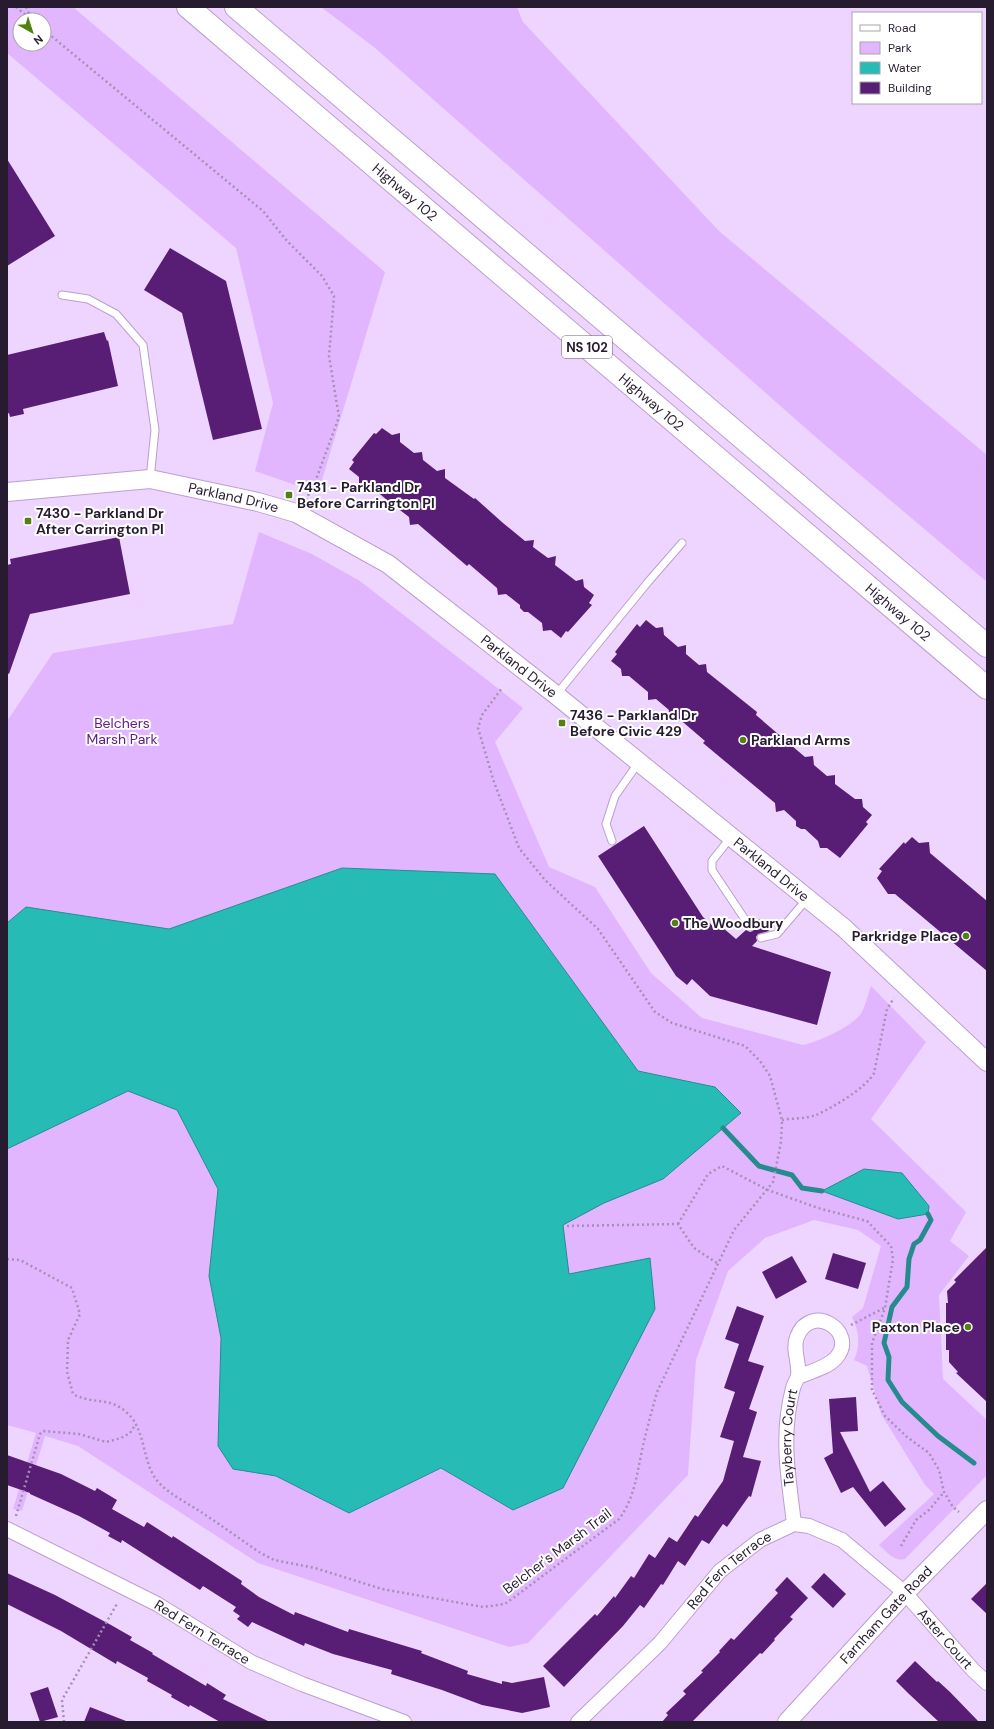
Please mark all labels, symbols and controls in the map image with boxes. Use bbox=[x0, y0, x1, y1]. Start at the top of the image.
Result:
north arrow bbox=[12, 12, 52, 52]
legend bbox=[852, 12, 982, 104]
text: Road bbox=[888, 20, 916, 36]
text: N bbox=[31, 32, 46, 48]
text: Park bbox=[888, 40, 912, 56]
text: Water bbox=[888, 60, 922, 76]
text: Building bbox=[888, 80, 932, 96]
street label: Highway 102 bbox=[369, 159, 441, 225]
road number: NS 102 bbox=[562, 336, 612, 358]
street label: Highway 102 bbox=[615, 369, 688, 435]
street label: Parkland Drive bbox=[187, 478, 281, 517]
place label: 7431 - Parkland Dr Before Carrington Pl bbox=[297, 478, 435, 512]
marker: 7431 - Parkland Dr Before Carrington Pl bbox=[284, 490, 294, 500]
place label: 7430 - Parkland Dr After Carrington Pl bbox=[36, 504, 164, 538]
marker: 7430 - Parkland Dr After Carrington Pl bbox=[23, 516, 33, 526]
street label: Highway 102 bbox=[862, 579, 934, 645]
street label: Parkland Drive bbox=[477, 631, 561, 702]
place label: 7436 - Parkland Dr Before Civic 429 bbox=[570, 706, 697, 740]
park label: Belchers Marsh Park bbox=[86, 714, 158, 748]
marker: 7436 - Parkland Dr Before Civic 429 bbox=[557, 718, 567, 728]
place label: Parkland Arms bbox=[751, 731, 850, 749]
marker: Parkland Arms bbox=[738, 735, 748, 745]
street label: Parkland Drive bbox=[730, 833, 813, 905]
place label: The Woodbury bbox=[683, 914, 784, 932]
marker: The Woodbury bbox=[670, 918, 680, 928]
place label: Parkridge Place bbox=[852, 927, 958, 945]
marker: Parkridge Place bbox=[961, 931, 971, 941]
place label: Paxton Place bbox=[872, 1318, 960, 1336]
marker: Paxton Place bbox=[963, 1322, 973, 1332]
street label: Tayberry Court bbox=[777, 1387, 802, 1487]
street label: Belcher's Marsh Trail bbox=[499, 1504, 615, 1598]
street label: Red Fern Terrace bbox=[683, 1527, 774, 1613]
street label: Farnham Gate Road bbox=[836, 1562, 936, 1667]
street label: Red Fern Terrace bbox=[151, 1596, 254, 1668]
street label: Aster Court bbox=[914, 1604, 977, 1673]

